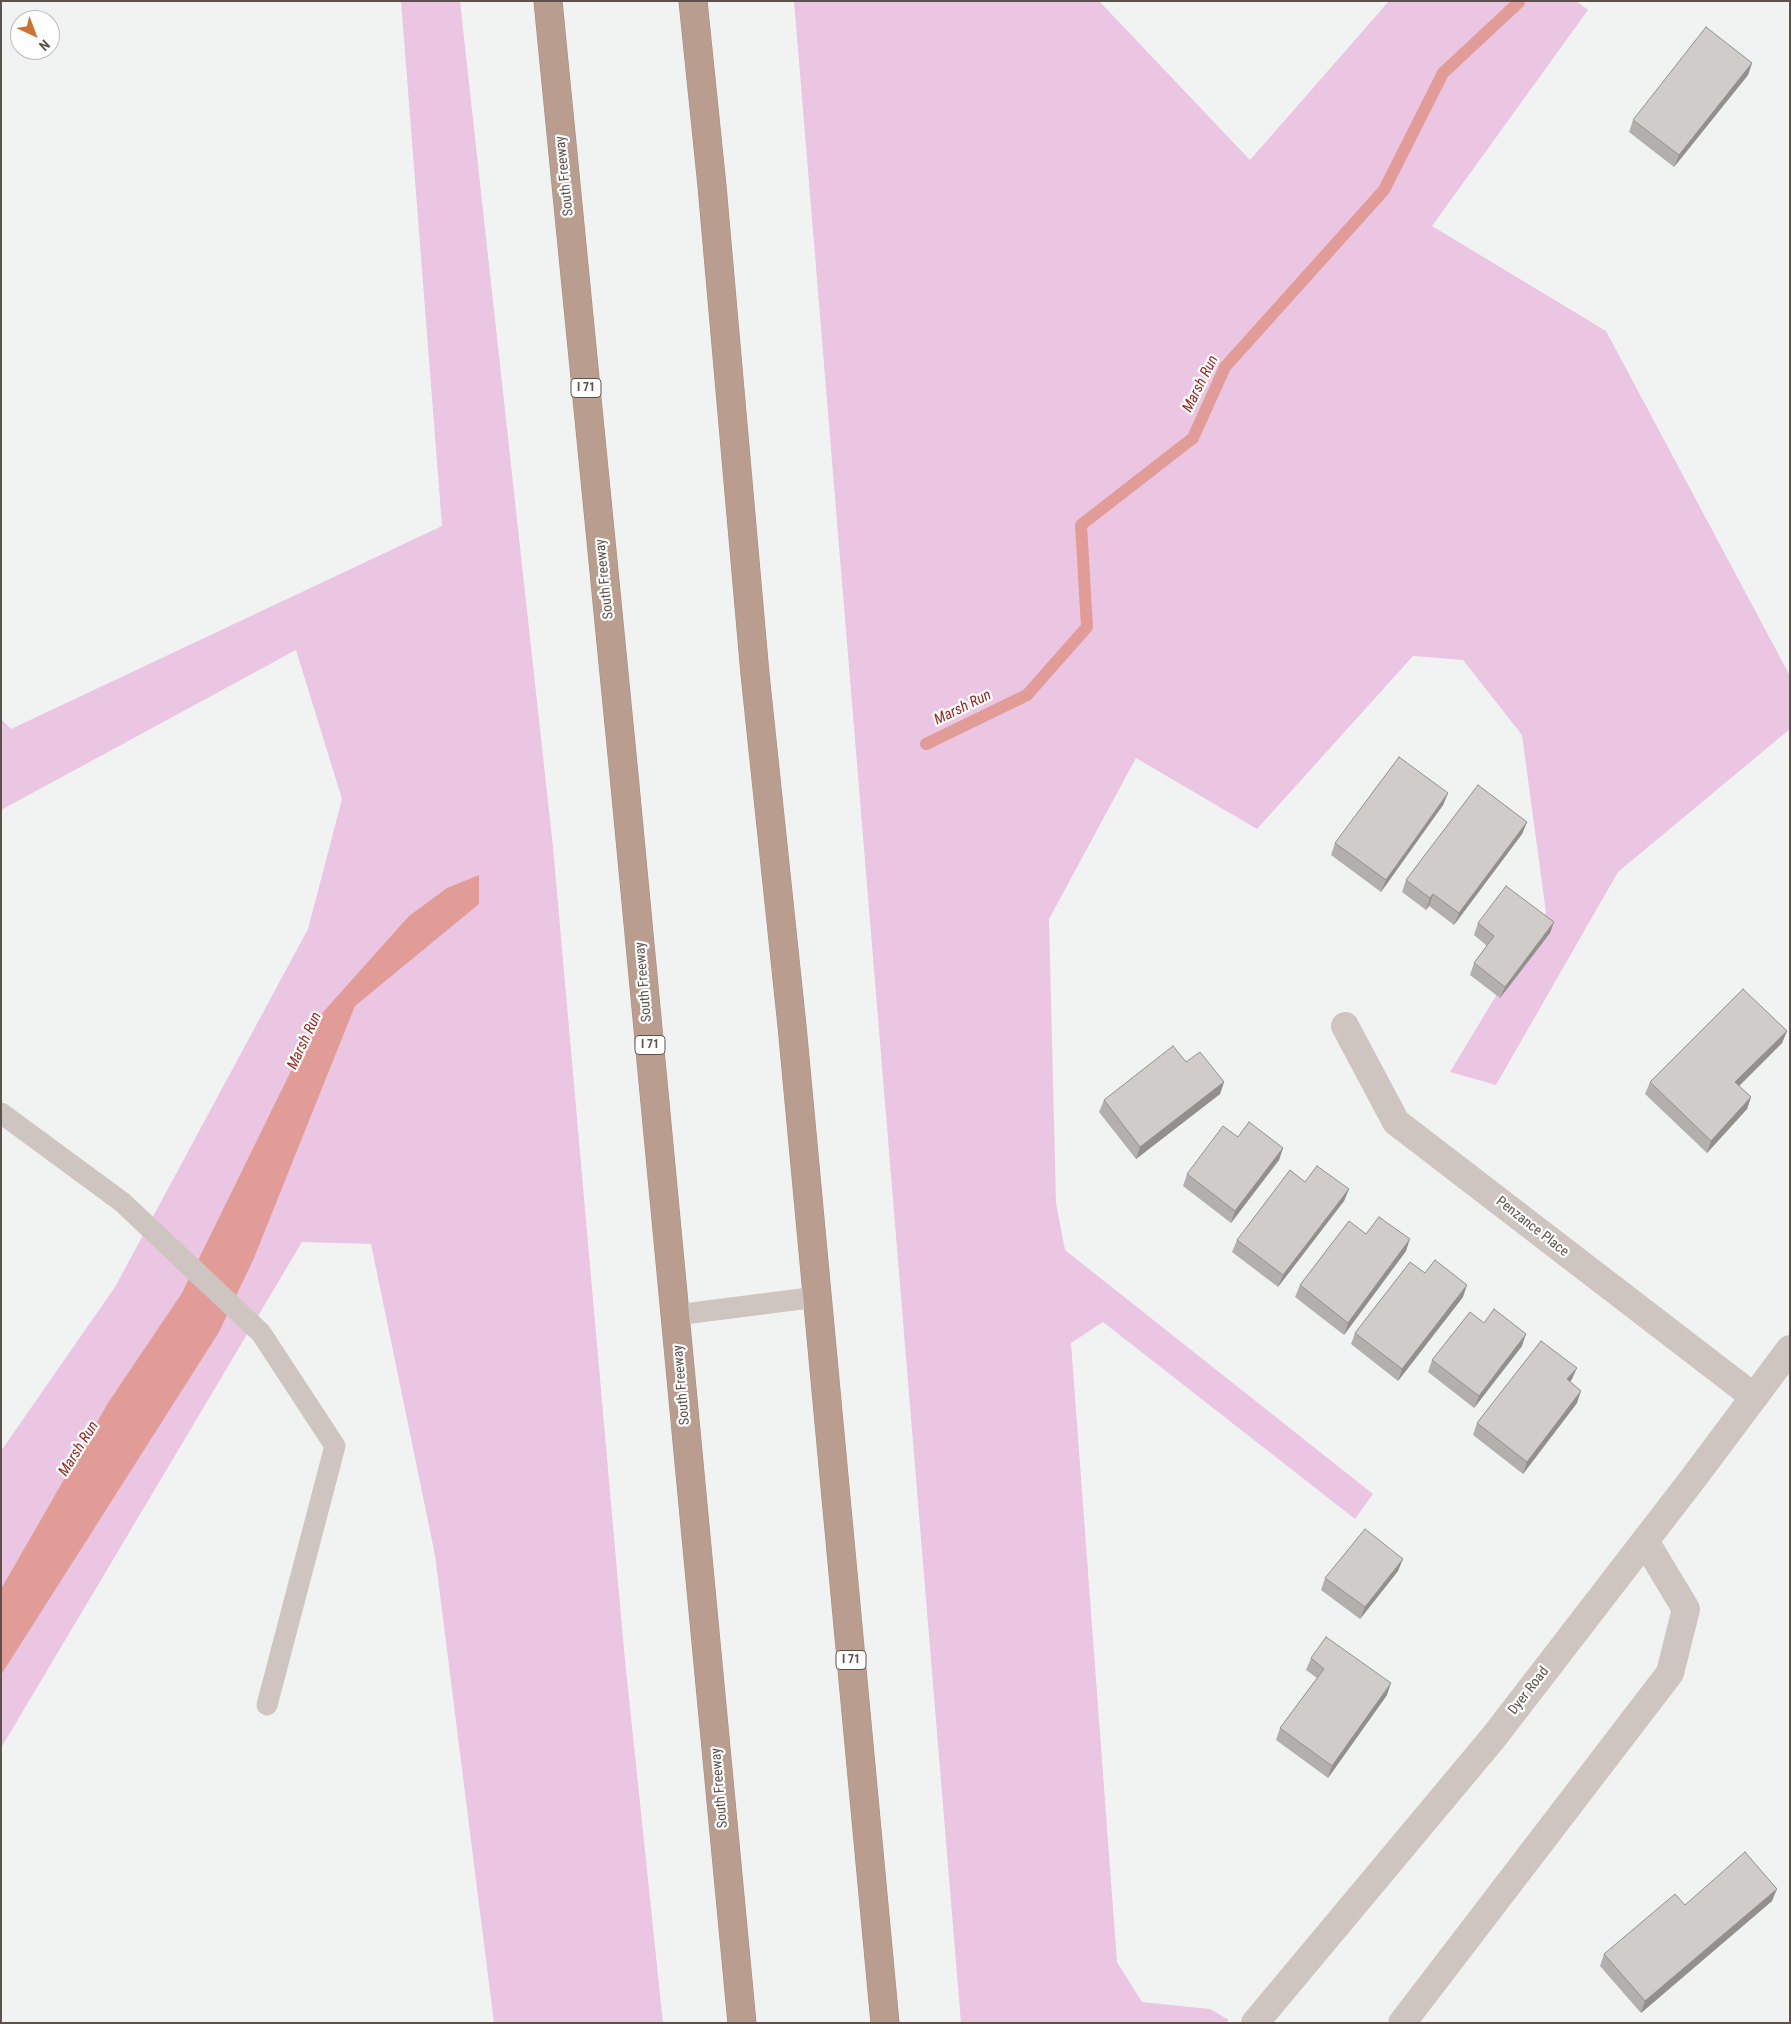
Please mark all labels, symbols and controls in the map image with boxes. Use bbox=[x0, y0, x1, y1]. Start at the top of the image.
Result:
north arrow bbox=[10, 10, 60, 60]
text: N bbox=[36, 36, 53, 54]
street label: South Freeway bbox=[552, 135, 578, 217]
water label: Marsh Run bbox=[1179, 353, 1223, 415]
road number: I 71 bbox=[571, 378, 601, 398]
street label: South Freeway bbox=[592, 538, 618, 620]
water label: Marsh Run bbox=[932, 686, 994, 730]
street label: South Freeway bbox=[632, 941, 656, 1023]
water label: Marsh Run bbox=[284, 1009, 326, 1073]
road number: I 71 bbox=[635, 1036, 665, 1054]
street label: Penzance Place bbox=[1492, 1193, 1572, 1261]
street label: South Freeway bbox=[670, 1344, 694, 1426]
water label: Marsh Run bbox=[55, 1418, 103, 1480]
road number: I 71 bbox=[836, 1650, 866, 1670]
street label: Dyer Road bbox=[1505, 1664, 1553, 1718]
street label: South Freeway bbox=[708, 1747, 732, 1829]

